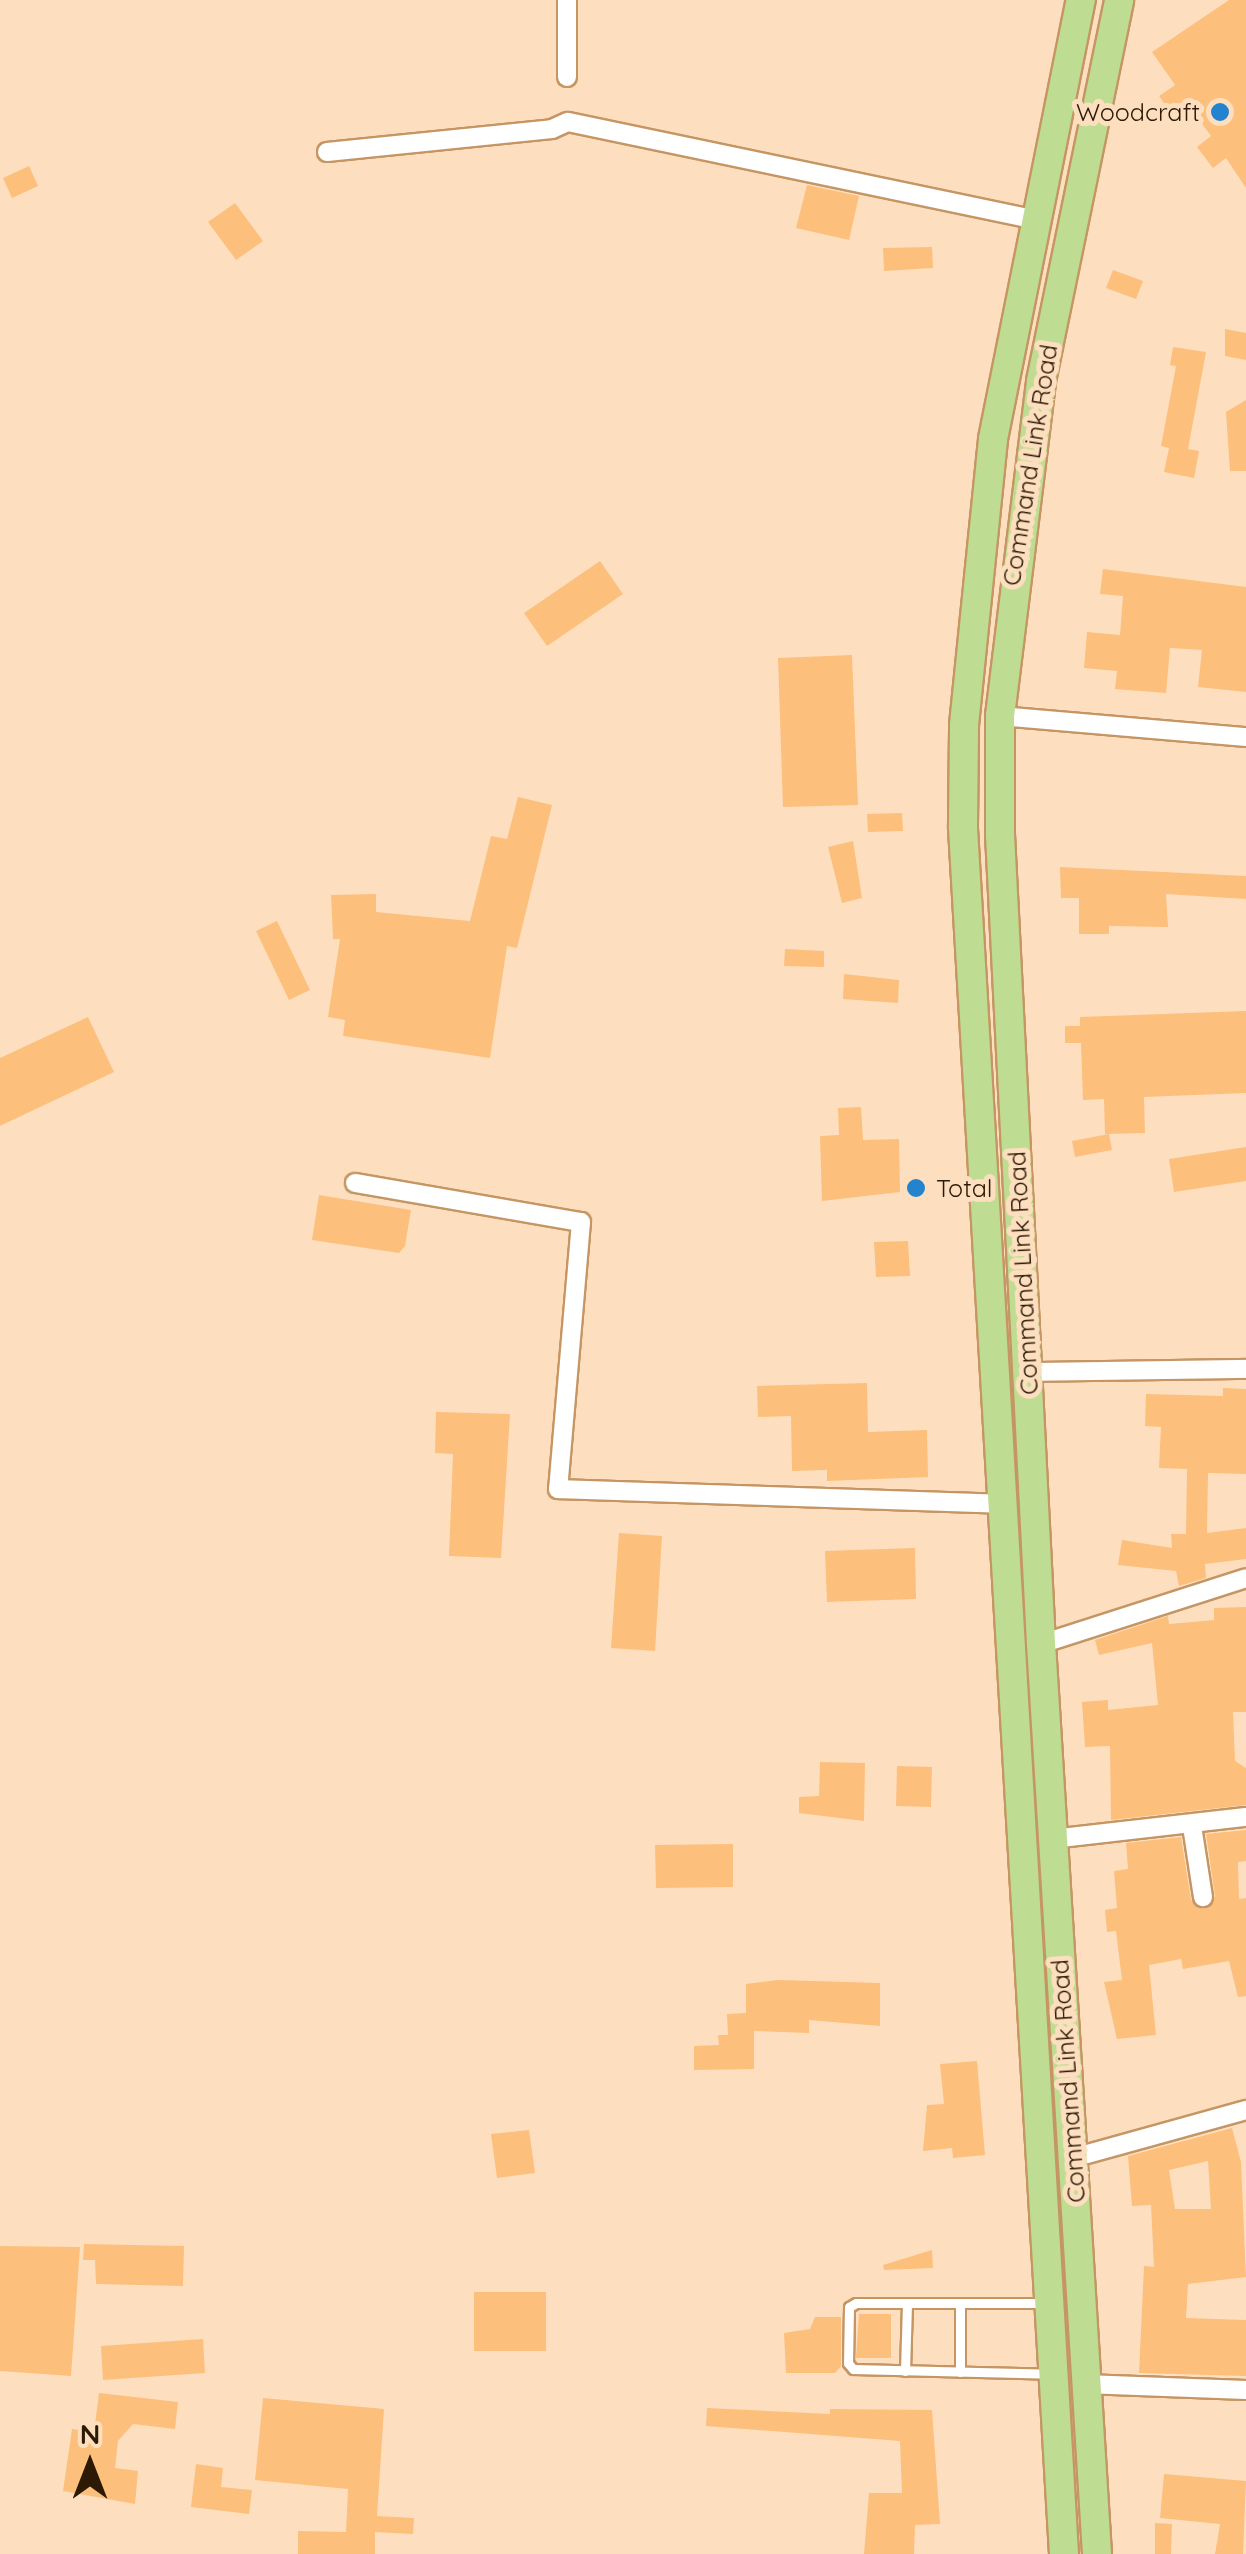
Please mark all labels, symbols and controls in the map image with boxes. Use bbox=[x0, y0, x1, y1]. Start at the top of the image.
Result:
place label: Woodcraft bbox=[1076, 97, 1200, 127]
marker: Woodcraft bbox=[1209, 101, 1231, 123]
street label: Command Link Road bbox=[996, 342, 1064, 588]
street label: Command Link Road bbox=[1002, 1150, 1044, 1396]
place label: Total bbox=[936, 1173, 993, 1203]
marker: Total bbox=[905, 1177, 927, 1199]
street label: Command Link Road bbox=[1045, 1958, 1091, 2204]
north arrow bbox=[40, 2414, 140, 2514]
text: N bbox=[80, 2416, 100, 2451]

